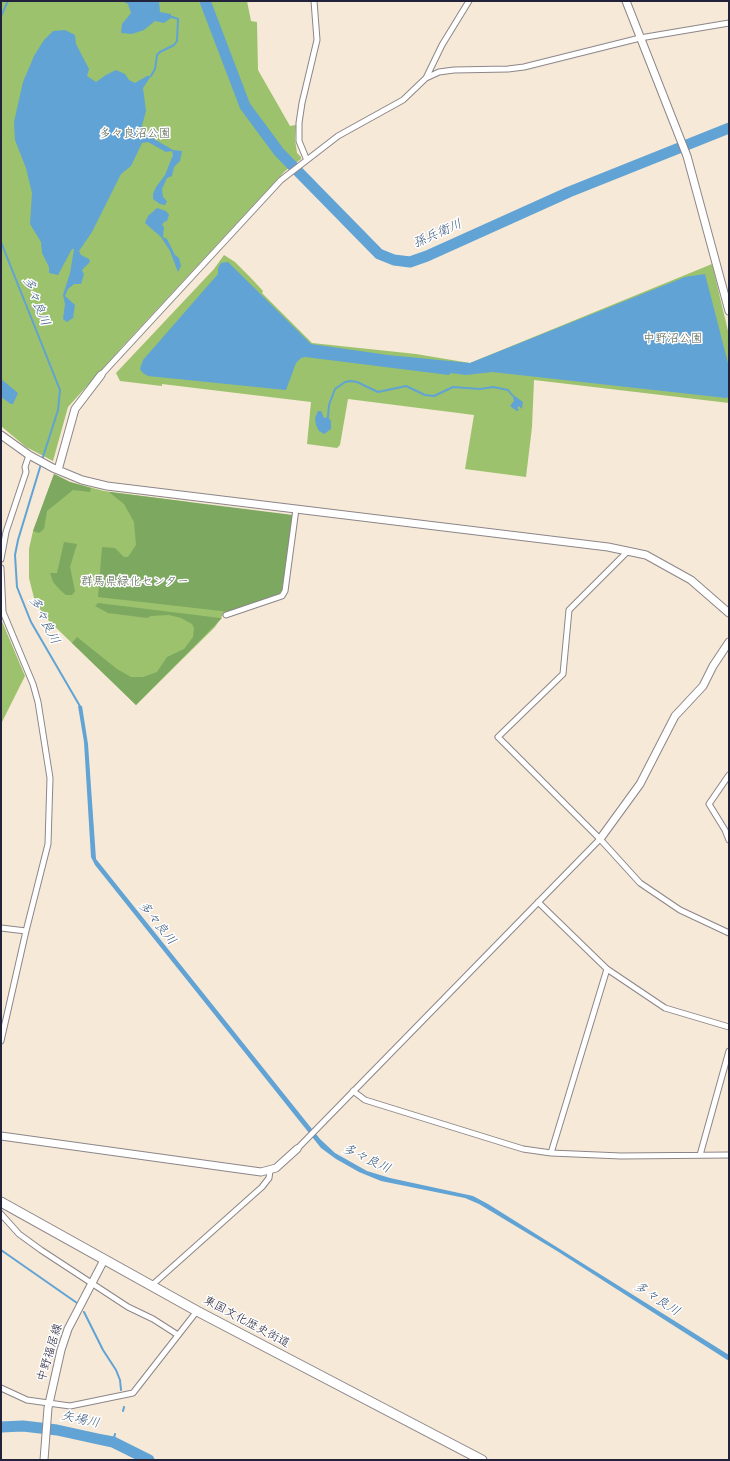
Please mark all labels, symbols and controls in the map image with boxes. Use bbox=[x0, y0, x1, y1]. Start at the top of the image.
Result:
park label: 多々良沼公園 bbox=[99, 128, 171, 142]
water label: 孫兵衛川 bbox=[411, 217, 465, 253]
water label: 多々良川 bbox=[18, 275, 52, 329]
park label: 中野沼公園 bbox=[643, 333, 703, 347]
park label: 群馬県緑化センター bbox=[81, 576, 189, 590]
water label: 多々良川 bbox=[24, 594, 62, 648]
water label: 多々良川 bbox=[134, 899, 178, 949]
water label: 多々良川 bbox=[339, 1142, 393, 1178]
water label: 多々良川 bbox=[630, 1279, 682, 1321]
street label: 東国文化歴史街道 bbox=[200, 1294, 292, 1352]
street label: 中野福居線 bbox=[35, 1322, 67, 1384]
water label: 矢場川 bbox=[59, 1409, 101, 1433]

